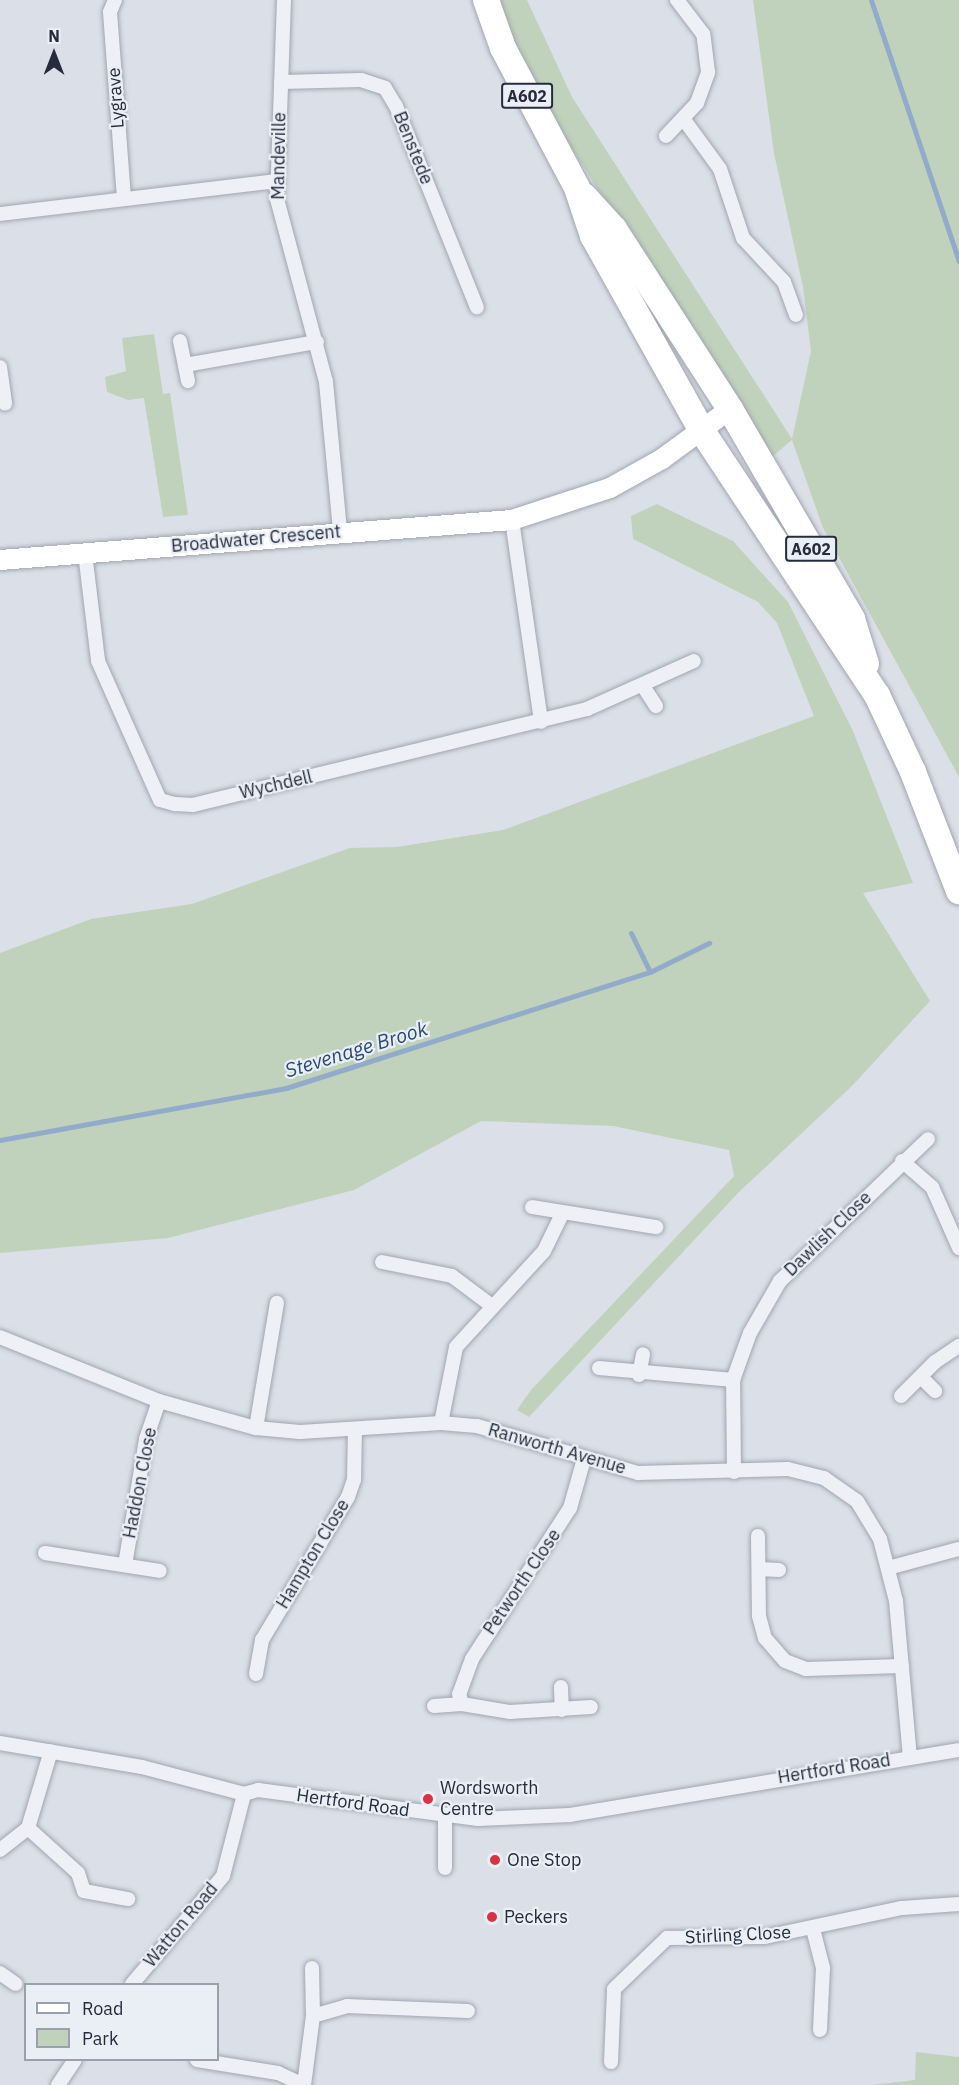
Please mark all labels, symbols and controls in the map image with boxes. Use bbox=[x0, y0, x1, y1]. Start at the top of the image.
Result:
north arrow bbox=[24, 24, 84, 84]
text: N bbox=[48, 26, 60, 46]
street label: Lygrave bbox=[103, 67, 129, 129]
road number: A602 bbox=[500, 83, 554, 109]
street label: Benstede bbox=[389, 108, 437, 188]
street label: Mandeville bbox=[267, 112, 291, 200]
street label: Broadwater Crescent bbox=[170, 521, 342, 557]
road number: A602 bbox=[784, 536, 838, 562]
street label: Wychdell bbox=[237, 766, 315, 804]
water label: Stevenage Brook bbox=[282, 1016, 430, 1082]
street label: Dawlish Close bbox=[780, 1187, 876, 1281]
street label: Ranworth Avenue bbox=[486, 1419, 628, 1479]
street label: Haddon Close bbox=[119, 1426, 161, 1540]
street label: Hampton Close bbox=[272, 1495, 354, 1613]
street label: Petworth Close bbox=[479, 1525, 565, 1639]
street label: Hertford Road bbox=[776, 1749, 892, 1789]
place label: Wordsworth Centre bbox=[440, 1778, 538, 1820]
street label: Hertford Road bbox=[295, 1784, 411, 1822]
marker: Wordsworth Centre bbox=[421, 1792, 435, 1806]
place label: One Stop bbox=[507, 1849, 581, 1871]
marker: One Stop bbox=[488, 1853, 502, 1867]
street label: Watton Road bbox=[139, 1878, 223, 1972]
place label: Peckers bbox=[504, 1906, 568, 1928]
marker: Peckers bbox=[485, 1910, 499, 1924]
street label: Stirling Close bbox=[684, 1921, 792, 1949]
legend bbox=[24, 1983, 219, 2061]
text: Road bbox=[82, 1997, 123, 2020]
text: Park bbox=[82, 2027, 118, 2050]

